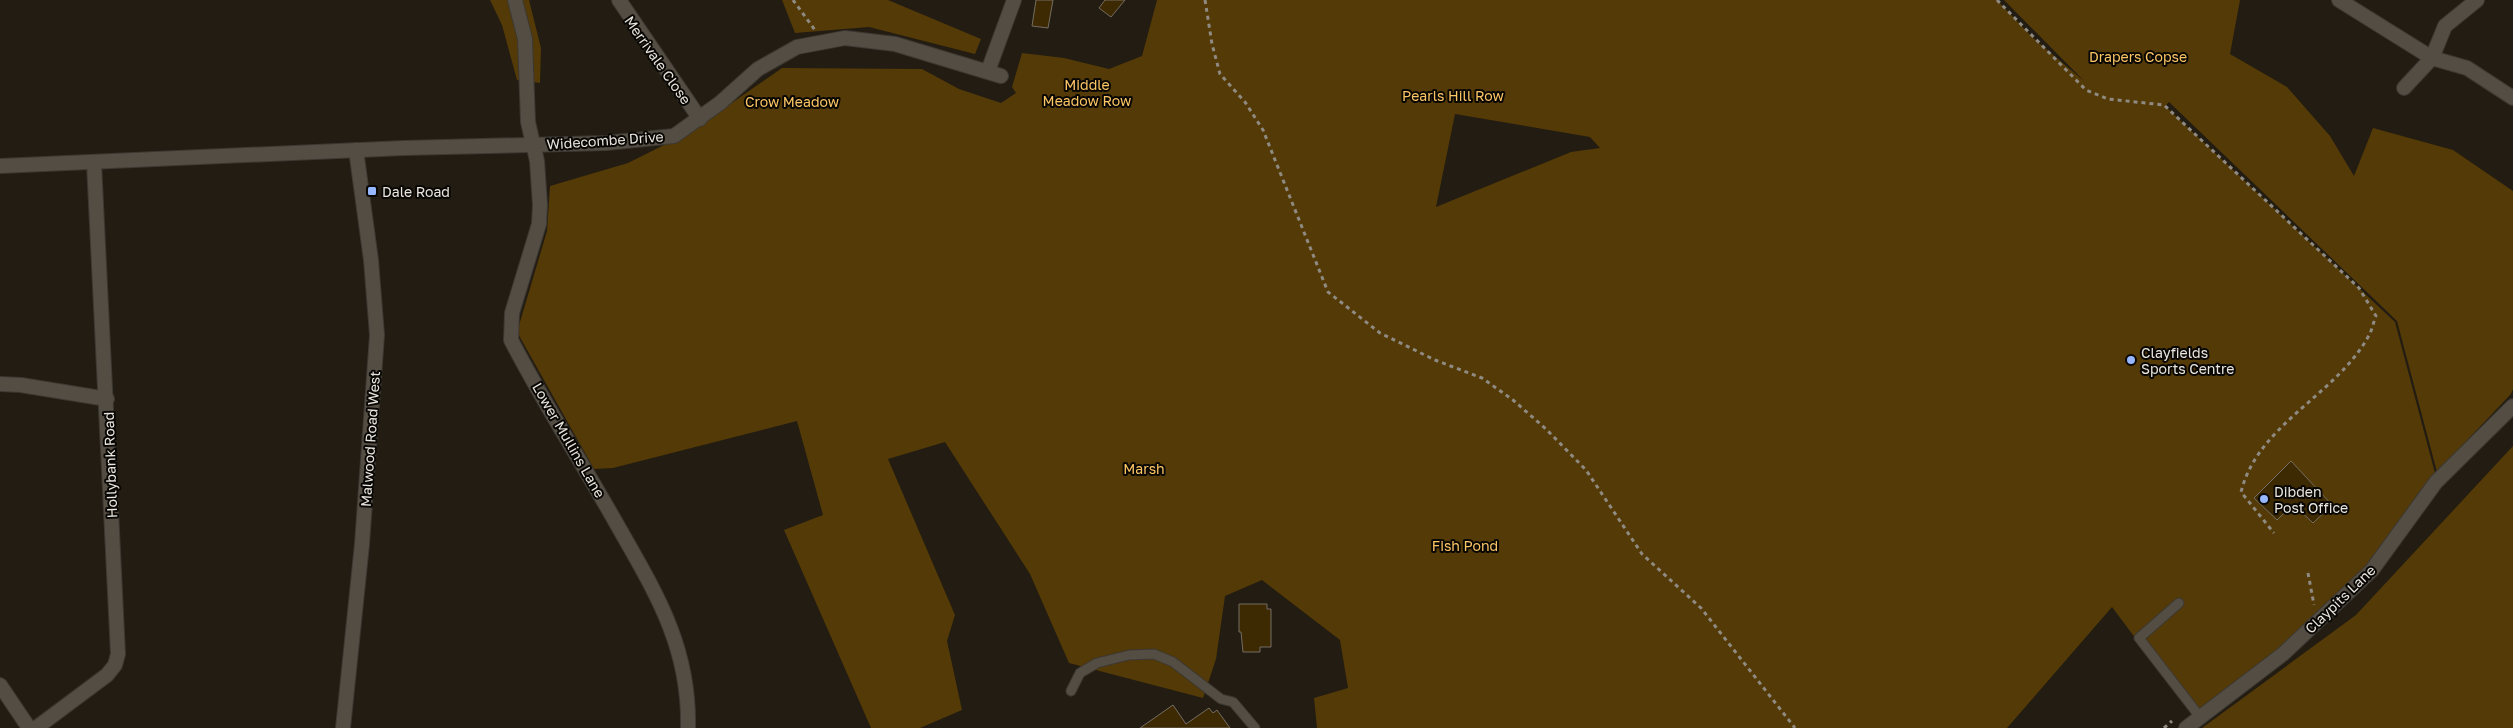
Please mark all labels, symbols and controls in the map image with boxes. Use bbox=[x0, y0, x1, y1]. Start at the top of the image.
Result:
street label: Merrivale Close bbox=[621, 13, 695, 107]
park label: Drapers Copse bbox=[2089, 48, 2187, 65]
park label: Middle Meadow Row bbox=[1043, 76, 1131, 109]
park label: Pearls Hill Row bbox=[1402, 87, 1504, 104]
park label: Crow Meadow bbox=[745, 93, 839, 110]
street label: Widecombe Drive bbox=[546, 127, 664, 153]
place label: Dale Road bbox=[382, 183, 450, 200]
marker: Dale Road bbox=[366, 185, 378, 197]
place label: Clayfields Sports Centre bbox=[2141, 344, 2234, 377]
marker: Clayfields Sports Centre bbox=[2125, 354, 2137, 366]
street label: Malwood Road West bbox=[357, 370, 383, 508]
street label: Lower Mullins Lane bbox=[529, 379, 609, 501]
street label: Hollybank Road bbox=[100, 412, 120, 518]
park label: Marsh bbox=[1123, 460, 1165, 477]
place label: Dibden Post Office bbox=[2274, 483, 2348, 516]
marker: Dibden Post Office bbox=[2258, 493, 2270, 505]
park label: Fish Pond bbox=[1432, 537, 1498, 554]
street label: Claypits Lane bbox=[2301, 561, 2379, 637]

